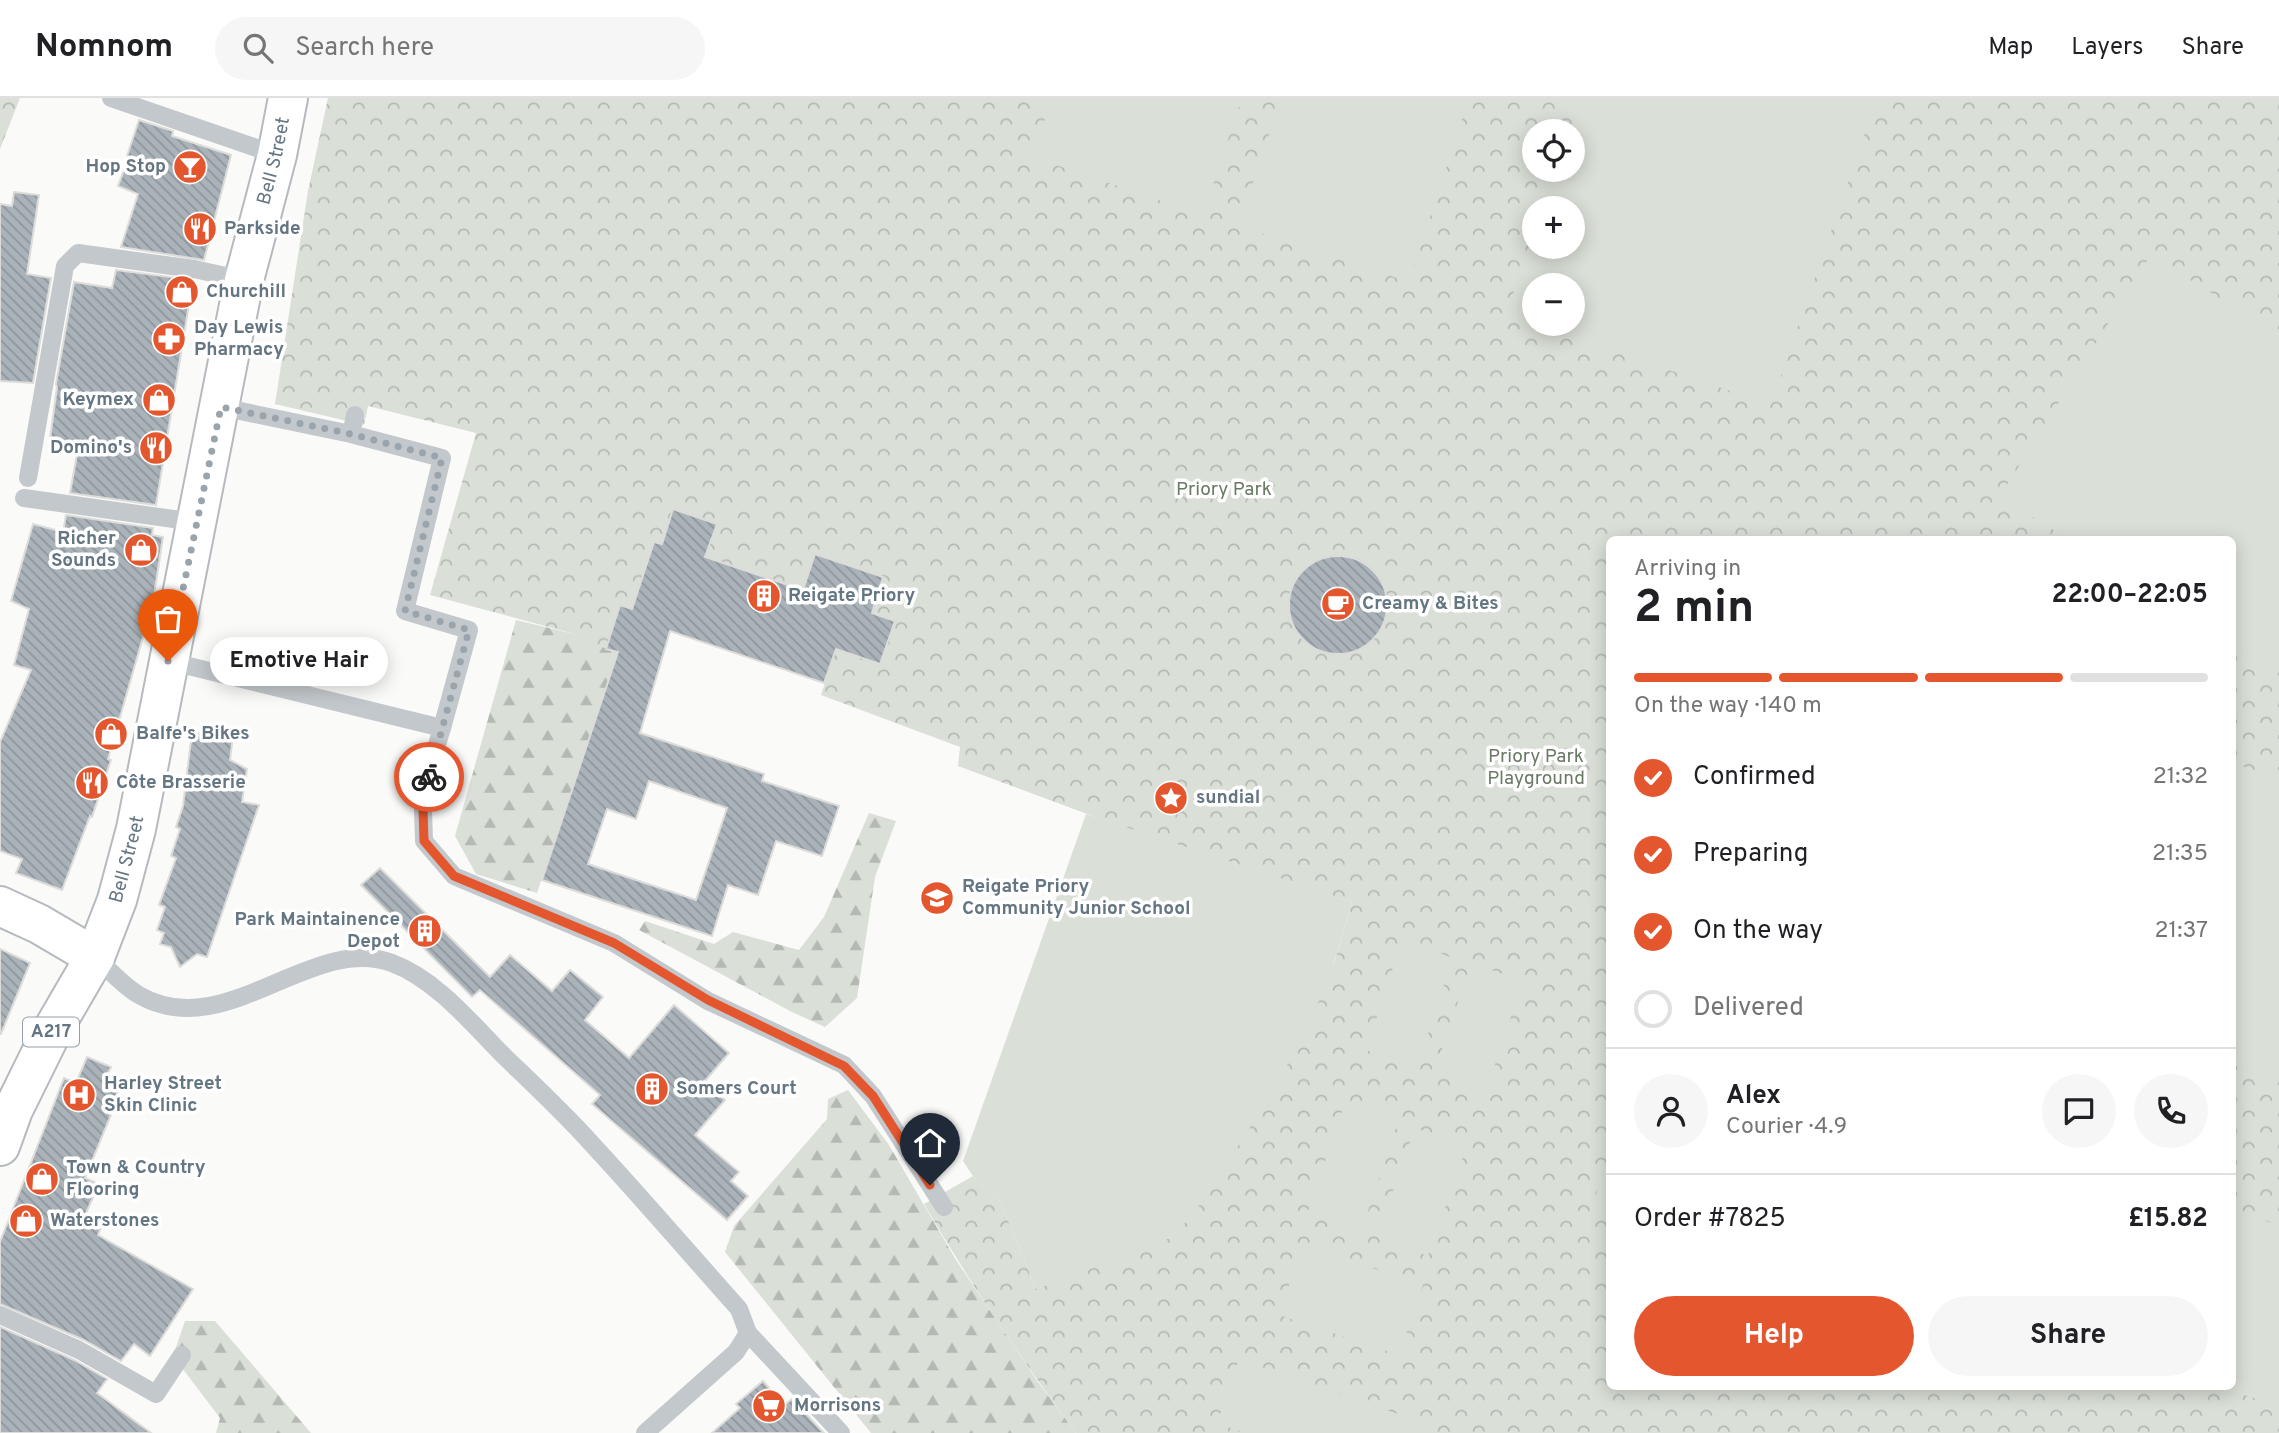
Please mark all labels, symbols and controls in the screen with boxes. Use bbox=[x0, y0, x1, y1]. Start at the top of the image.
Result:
search box bbox=[215, 17, 705, 80]
text: Nomnom bbox=[35, 27, 173, 69]
icon: search bbox=[239, 29, 277, 67]
text: Search here bbox=[295, 32, 434, 65]
text: Map bbox=[1988, 33, 2033, 63]
text: Layers bbox=[2071, 33, 2143, 63]
text: Share bbox=[2181, 33, 2244, 63]
street label: Bell Street bbox=[252, 115, 296, 208]
map controls bbox=[1522, 119, 1585, 336]
button: locate bbox=[1522, 119, 1585, 182]
bar icon: Hop Stop bbox=[171, 148, 209, 186]
place label: Hop Stop bbox=[86, 155, 166, 179]
button: + bbox=[1522, 196, 1585, 259]
restaurant icon: Parkside bbox=[181, 210, 219, 248]
place label: Parkside bbox=[224, 217, 301, 241]
shop icon: Churchill bbox=[163, 273, 201, 311]
button: − bbox=[1522, 273, 1585, 336]
place label: Churchill bbox=[206, 280, 286, 304]
place label: Day Lewis Pharmacy bbox=[194, 316, 284, 362]
pharmacy icon: Day Lewis Pharmacy bbox=[150, 320, 188, 358]
shop icon: Keymex bbox=[140, 381, 178, 419]
place label: Keymex bbox=[62, 388, 134, 412]
restaurant icon: Domino's bbox=[137, 429, 175, 467]
place label: Domino's bbox=[50, 436, 132, 460]
park label: Priory Park bbox=[1176, 478, 1272, 502]
place label: Richer Sounds bbox=[51, 527, 116, 573]
shop icon: Richer Sounds bbox=[122, 531, 160, 569]
text: Arriving in bbox=[1634, 555, 1741, 584]
building icon: Reigate Priory bbox=[745, 577, 783, 615]
text: 22:00–22:05 bbox=[2051, 579, 2208, 612]
text: 2 min bbox=[1634, 580, 1754, 639]
place label: Reigate Priory bbox=[788, 584, 915, 608]
cafe icon: Creamy & Bites bbox=[1319, 585, 1357, 623]
pin bbox=[138, 589, 198, 661]
place label: Creamy & Bites bbox=[1362, 592, 1499, 616]
icon: bag bbox=[149, 600, 187, 638]
callout: Emotive Hair bbox=[210, 636, 388, 686]
text: Emotive Hair bbox=[230, 647, 368, 676]
text: On the way · 140 m bbox=[1634, 692, 1822, 721]
shop icon: Balfe's Bikes bbox=[92, 715, 130, 753]
place label: Balfe's Bikes bbox=[136, 722, 250, 746]
courier bbox=[394, 742, 464, 812]
park label: Priory Park Playground bbox=[1487, 745, 1585, 791]
icon: bike bbox=[410, 758, 448, 796]
icon: check bbox=[1634, 759, 1672, 797]
text: Confirmed bbox=[1693, 761, 1816, 794]
text: 21:32 bbox=[2153, 763, 2208, 792]
restaurant icon: Côte Brasserie bbox=[73, 764, 111, 802]
place label: Côte Brasserie bbox=[116, 771, 246, 795]
place icon: sundial bbox=[1152, 779, 1190, 817]
place label: sundial bbox=[1196, 786, 1260, 810]
street label: Bell Street bbox=[105, 814, 150, 906]
icon: check bbox=[1634, 836, 1672, 874]
text: Preparing bbox=[1693, 838, 1808, 871]
text: 21:35 bbox=[2152, 840, 2208, 869]
place label: Reigate Priory Community Junior School bbox=[962, 875, 1190, 921]
school or university icon: Reigate Priory Community Junior School bbox=[918, 879, 956, 917]
place label: Park Maintainence Depot bbox=[235, 908, 400, 954]
building icon: Park Maintainence Depot bbox=[406, 912, 444, 950]
icon: check bbox=[1634, 913, 1672, 951]
text: On the way bbox=[1693, 915, 1823, 948]
text: 21:37 bbox=[2155, 917, 2208, 946]
text: Delivered bbox=[1693, 992, 1804, 1025]
road number: A217 bbox=[23, 1017, 79, 1046]
building icon: Somers Court bbox=[633, 1070, 671, 1108]
place label: Harley Street Skin Clinic bbox=[104, 1072, 222, 1118]
button: person bbox=[1634, 1074, 1708, 1148]
button: chat bbox=[2042, 1074, 2116, 1148]
button: phone bbox=[2134, 1074, 2208, 1148]
hospital icon: Harley Street Skin Clinic bbox=[60, 1076, 98, 1114]
place label: Somers Court bbox=[676, 1077, 797, 1101]
text: Alex bbox=[1726, 1080, 1781, 1113]
pin bbox=[900, 1113, 960, 1185]
text: Courier · 4.9 bbox=[1726, 1113, 1847, 1142]
icon: home bbox=[911, 1124, 949, 1162]
place label: Town & Country Flooring bbox=[66, 1156, 206, 1202]
shop icon: Town & Country Flooring bbox=[23, 1160, 61, 1198]
shop icon: Waterstones bbox=[7, 1202, 45, 1240]
text: Order #7825 bbox=[1634, 1203, 1786, 1236]
text: £15.82 bbox=[2128, 1203, 2208, 1236]
place label: Waterstones bbox=[50, 1209, 159, 1233]
button: Help bbox=[1634, 1296, 1914, 1376]
button: Share bbox=[1928, 1296, 2208, 1376]
supermarket icon: Morrisons bbox=[750, 1387, 788, 1425]
place label: Morrisons bbox=[794, 1394, 881, 1418]

